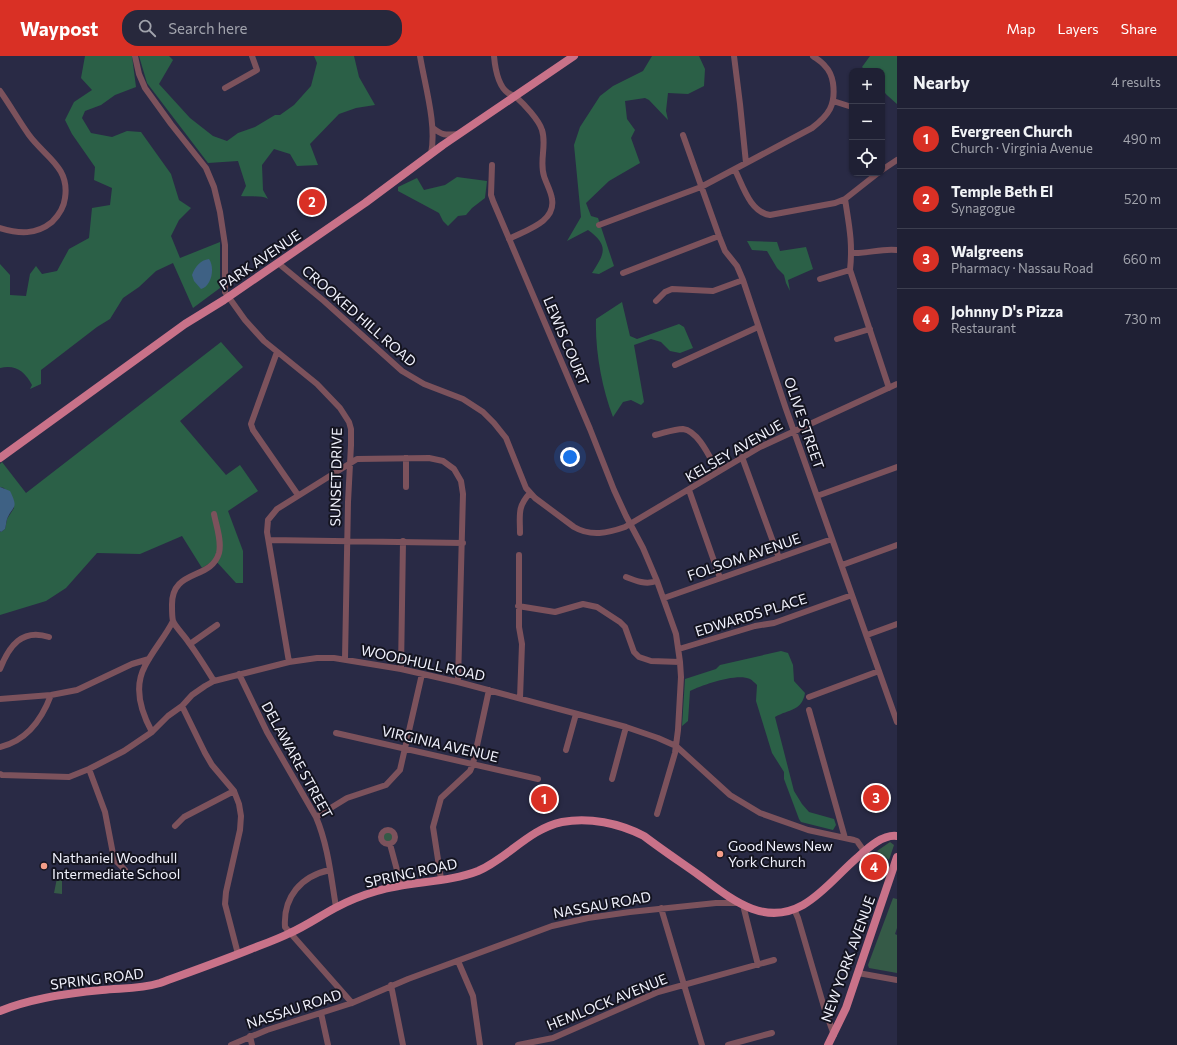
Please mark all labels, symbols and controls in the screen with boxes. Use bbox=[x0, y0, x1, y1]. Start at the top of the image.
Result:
search box bbox=[122, 10, 402, 46]
text: Waypost bbox=[20, 17, 98, 40]
icon: search bbox=[136, 17, 158, 39]
text: Search here bbox=[168, 19, 248, 37]
text: Map bbox=[1007, 20, 1035, 37]
text: Layers bbox=[1057, 20, 1099, 37]
text: Share bbox=[1121, 20, 1157, 37]
map controls bbox=[849, 68, 885, 176]
button: + bbox=[849, 68, 885, 104]
text: Nearby bbox=[913, 72, 970, 93]
text: 4 results bbox=[1111, 74, 1161, 90]
button: − bbox=[849, 104, 885, 140]
text: Evergreen Church bbox=[951, 122, 1073, 140]
text: 1 bbox=[923, 131, 929, 147]
text: 490 m bbox=[1123, 131, 1161, 147]
button: locate bbox=[849, 140, 885, 176]
text: Church · Virginia Avenue bbox=[951, 140, 1093, 156]
text: Temple Beth El bbox=[951, 182, 1053, 200]
pin: 2 bbox=[299, 187, 325, 217]
text: 2 bbox=[922, 191, 930, 207]
text: 520 m bbox=[1124, 191, 1161, 207]
text: Synagogue bbox=[951, 200, 1015, 216]
street label: PARK AVENUE bbox=[216, 226, 304, 293]
text: Walgreens bbox=[951, 242, 1024, 260]
text: 3 bbox=[922, 251, 930, 267]
text: 660 m bbox=[1123, 251, 1161, 267]
text: Pharmacy · Nassau Road bbox=[951, 260, 1093, 276]
street label: CROOKED HILL ROAD bbox=[299, 261, 420, 370]
street label: LEWIS COURT bbox=[540, 294, 593, 388]
text: Johnny D's Pizza bbox=[951, 302, 1063, 320]
text: 4 bbox=[922, 311, 930, 327]
text: 730 m bbox=[1124, 311, 1161, 327]
text: Restaurant bbox=[951, 320, 1016, 336]
street label: OLIVE STREET bbox=[781, 375, 828, 471]
street label: KELSEY AVENUE bbox=[682, 416, 786, 485]
street label: SUNSET DRIVE bbox=[326, 427, 345, 526]
your location bbox=[560, 447, 580, 467]
street label: FOLSOM AVENUE bbox=[685, 529, 803, 584]
street label: EDWARDS PLACE bbox=[693, 589, 809, 640]
street label: WOODHULL ROAD bbox=[359, 641, 487, 684]
street label: DELAWARE STREET bbox=[258, 699, 337, 821]
street label: VIRGINIA AVENUE bbox=[380, 722, 500, 765]
pin: 3 bbox=[863, 783, 889, 813]
pin: 1 bbox=[531, 784, 557, 814]
place label: Good News New York Church bbox=[728, 837, 833, 870]
place label: Nathaniel Woodhull Intermediate School bbox=[52, 849, 180, 882]
marker: Good News New York Church bbox=[715, 849, 725, 859]
pin: 4 bbox=[861, 852, 887, 882]
street label: SPRING ROAD bbox=[363, 854, 459, 891]
marker: Nathaniel Woodhull Intermediate School bbox=[39, 861, 49, 871]
street label: NASSAU ROAD bbox=[552, 888, 652, 921]
street label: NEW YORK AVENUE bbox=[817, 893, 878, 1024]
street label: SPRING ROAD bbox=[49, 964, 145, 993]
street label: HEMLOCK AVENUE bbox=[544, 970, 670, 1034]
street label: NASSAU ROAD bbox=[244, 985, 344, 1032]

